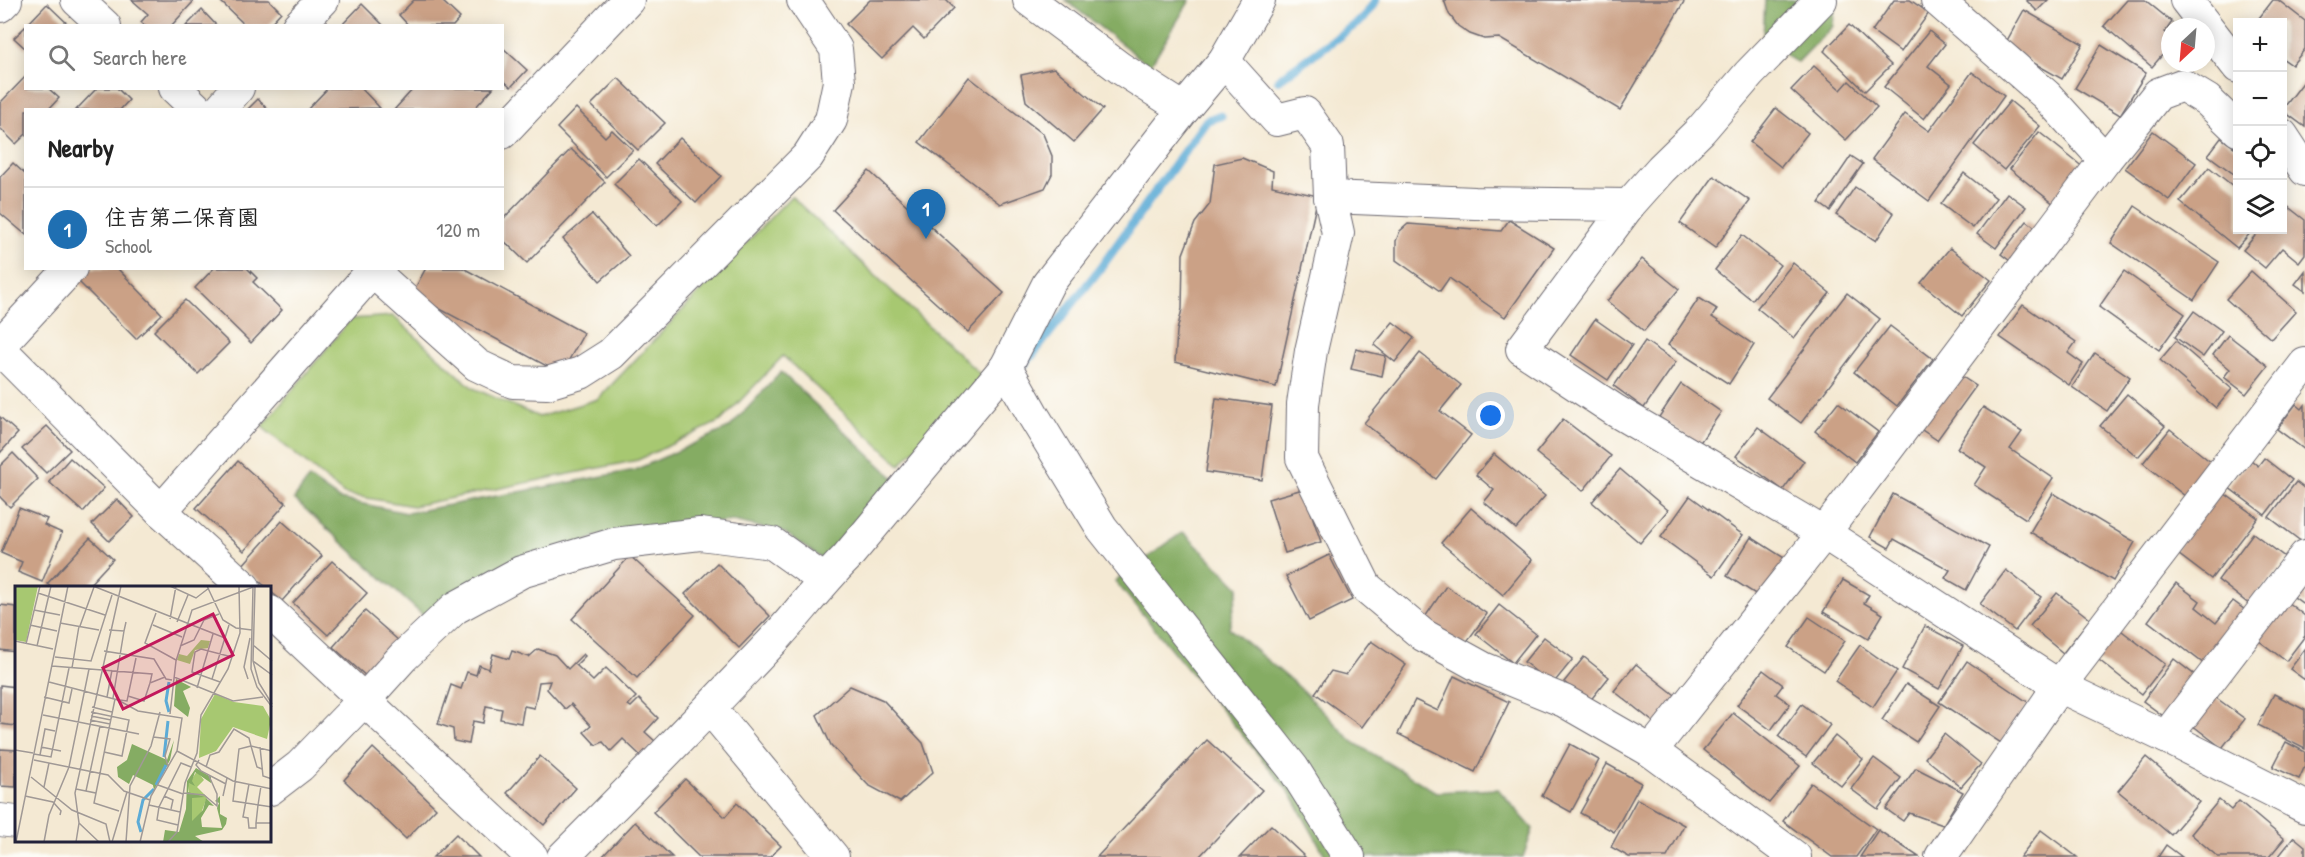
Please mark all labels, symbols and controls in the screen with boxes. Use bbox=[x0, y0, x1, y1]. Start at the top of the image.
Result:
north arrow bbox=[2161, 18, 2215, 72]
map controls bbox=[2233, 18, 2287, 234]
button: + bbox=[2233, 18, 2287, 72]
search box bbox=[24, 24, 504, 90]
icon: search bbox=[45, 41, 78, 74]
text: Search here bbox=[93, 42, 187, 72]
button: − bbox=[2233, 72, 2287, 126]
button: locate bbox=[2233, 126, 2287, 180]
text: Nearby bbox=[48, 130, 114, 165]
button: layers bbox=[2233, 180, 2287, 234]
pin: 1 bbox=[906, 190, 946, 239]
text: 住吉第二保育園 bbox=[105, 202, 259, 232]
text: 1 bbox=[64, 216, 71, 243]
text: 120 m bbox=[436, 216, 480, 243]
text: School bbox=[105, 232, 152, 259]
your location bbox=[1476, 401, 1505, 430]
inset map bbox=[15, 586, 272, 842]

